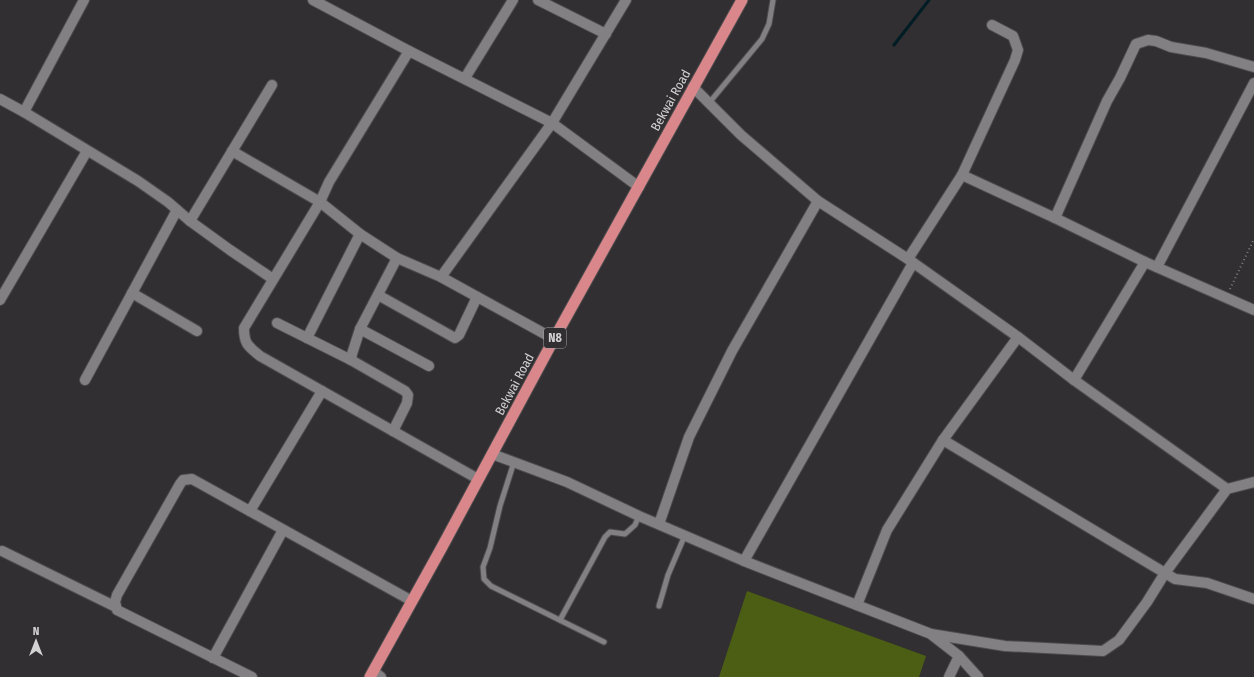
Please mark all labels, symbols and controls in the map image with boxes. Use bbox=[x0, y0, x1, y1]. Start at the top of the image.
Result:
street label: Bekwai Road bbox=[647, 67, 693, 133]
road number: N8 bbox=[544, 328, 566, 348]
street label: Bekwai Road bbox=[492, 351, 537, 418]
north arrow bbox=[16, 621, 56, 661]
text: N bbox=[33, 625, 39, 638]

